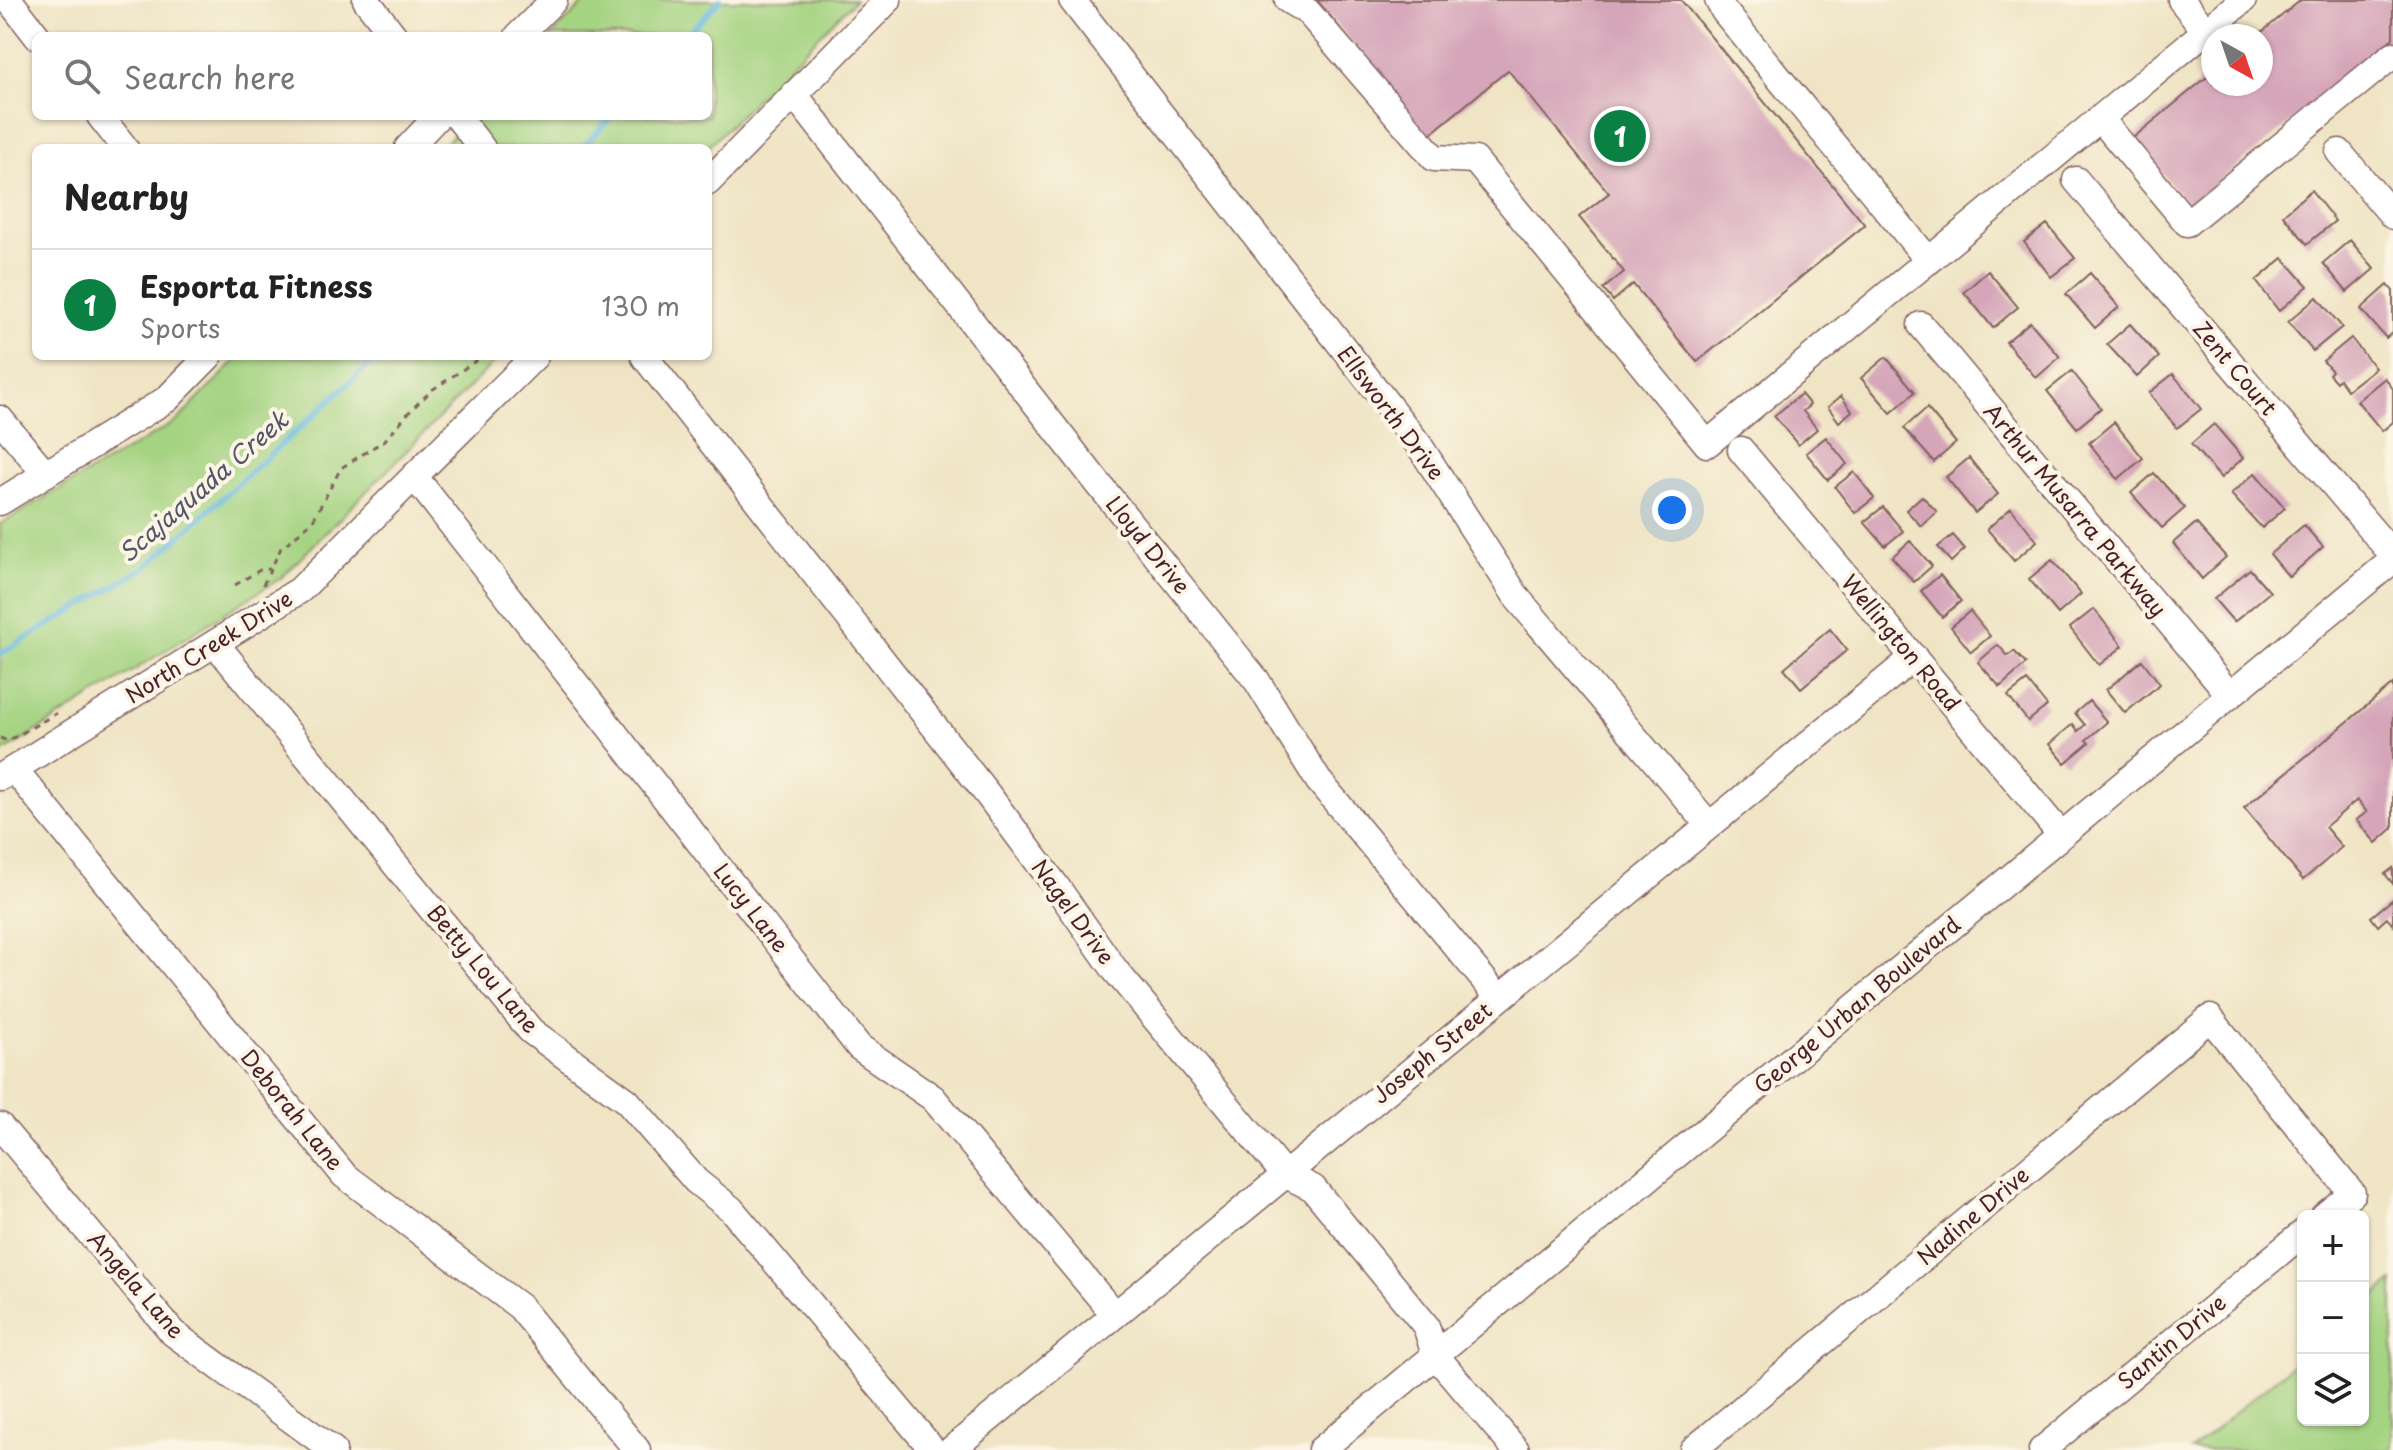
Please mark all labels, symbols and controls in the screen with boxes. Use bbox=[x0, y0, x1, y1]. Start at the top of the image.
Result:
north arrow bbox=[2201, 24, 2273, 96]
search box bbox=[32, 32, 712, 120]
icon: search bbox=[60, 54, 104, 98]
text: Search here bbox=[124, 54, 296, 99]
pin: 1 bbox=[1594, 106, 1646, 166]
text: Nearby bbox=[64, 170, 189, 222]
text: Esporta Fitness bbox=[140, 263, 373, 308]
text: 1 bbox=[84, 286, 96, 325]
text: 130 m bbox=[601, 286, 680, 325]
text: Sports bbox=[140, 308, 220, 347]
street label: Zent Court bbox=[2186, 312, 2286, 422]
street label: Ellsworth Drive bbox=[1331, 338, 1454, 486]
street label: Arthur Musarra Parkway bbox=[1977, 395, 2175, 623]
water label: Scajaquada Creek bbox=[110, 401, 297, 569]
street label: Lloyd Drive bbox=[1099, 488, 1199, 600]
your location bbox=[1652, 490, 1692, 530]
street label: Wellington Road bbox=[1835, 566, 1969, 718]
street label: North Creek Drive bbox=[118, 581, 298, 711]
street label: Nagel Drive bbox=[1025, 852, 1124, 970]
street label: Lucy Lane bbox=[707, 855, 798, 959]
street label: Betty Lou Lane bbox=[420, 897, 548, 1039]
street label: George Urban Boulevard bbox=[1746, 907, 1967, 1100]
street label: Joseph Street bbox=[1364, 993, 1498, 1110]
street label: Deborah Lane bbox=[234, 1041, 352, 1177]
street label: Nadine Drive bbox=[1909, 1158, 2035, 1272]
map controls bbox=[2297, 1210, 2369, 1426]
button: + bbox=[2297, 1210, 2369, 1282]
street label: Angela Lane bbox=[81, 1223, 193, 1345]
button: − bbox=[2297, 1282, 2369, 1354]
street label: Santin Drive bbox=[2110, 1286, 2232, 1396]
button: layers bbox=[2297, 1354, 2369, 1426]

